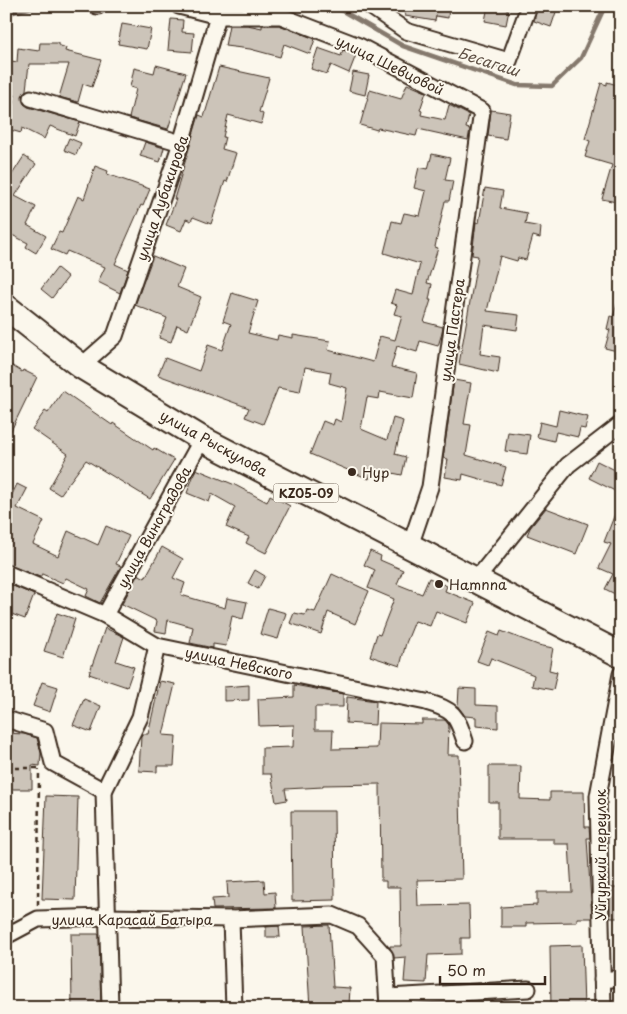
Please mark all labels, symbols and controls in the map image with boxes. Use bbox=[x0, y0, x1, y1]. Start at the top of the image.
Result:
street label: улица Шевцовой bbox=[332, 30, 448, 100]
water label: Бесагаш bbox=[455, 40, 524, 82]
street label: улица Аубакирова bbox=[131, 132, 193, 264]
street label: улица Пастера bbox=[434, 277, 470, 383]
street label: улица Рыскулова bbox=[156, 405, 272, 482]
street label: улица Виноградова bbox=[112, 462, 196, 592]
place label: Hyp bbox=[362, 462, 389, 483]
marker: Hyp bbox=[346, 466, 358, 478]
road number: KZ05-09 bbox=[274, 483, 338, 502]
place label: Hamnna bbox=[449, 574, 507, 595]
marker: Hamnna bbox=[433, 578, 445, 590]
street label: улица Невского bbox=[183, 641, 295, 685]
street label: Уйгуркий переулок bbox=[590, 789, 611, 921]
street label: улица Карасай Батыра bbox=[52, 909, 213, 930]
scale bar bbox=[440, 954, 544, 986]
text: 50 m bbox=[447, 958, 486, 981]

